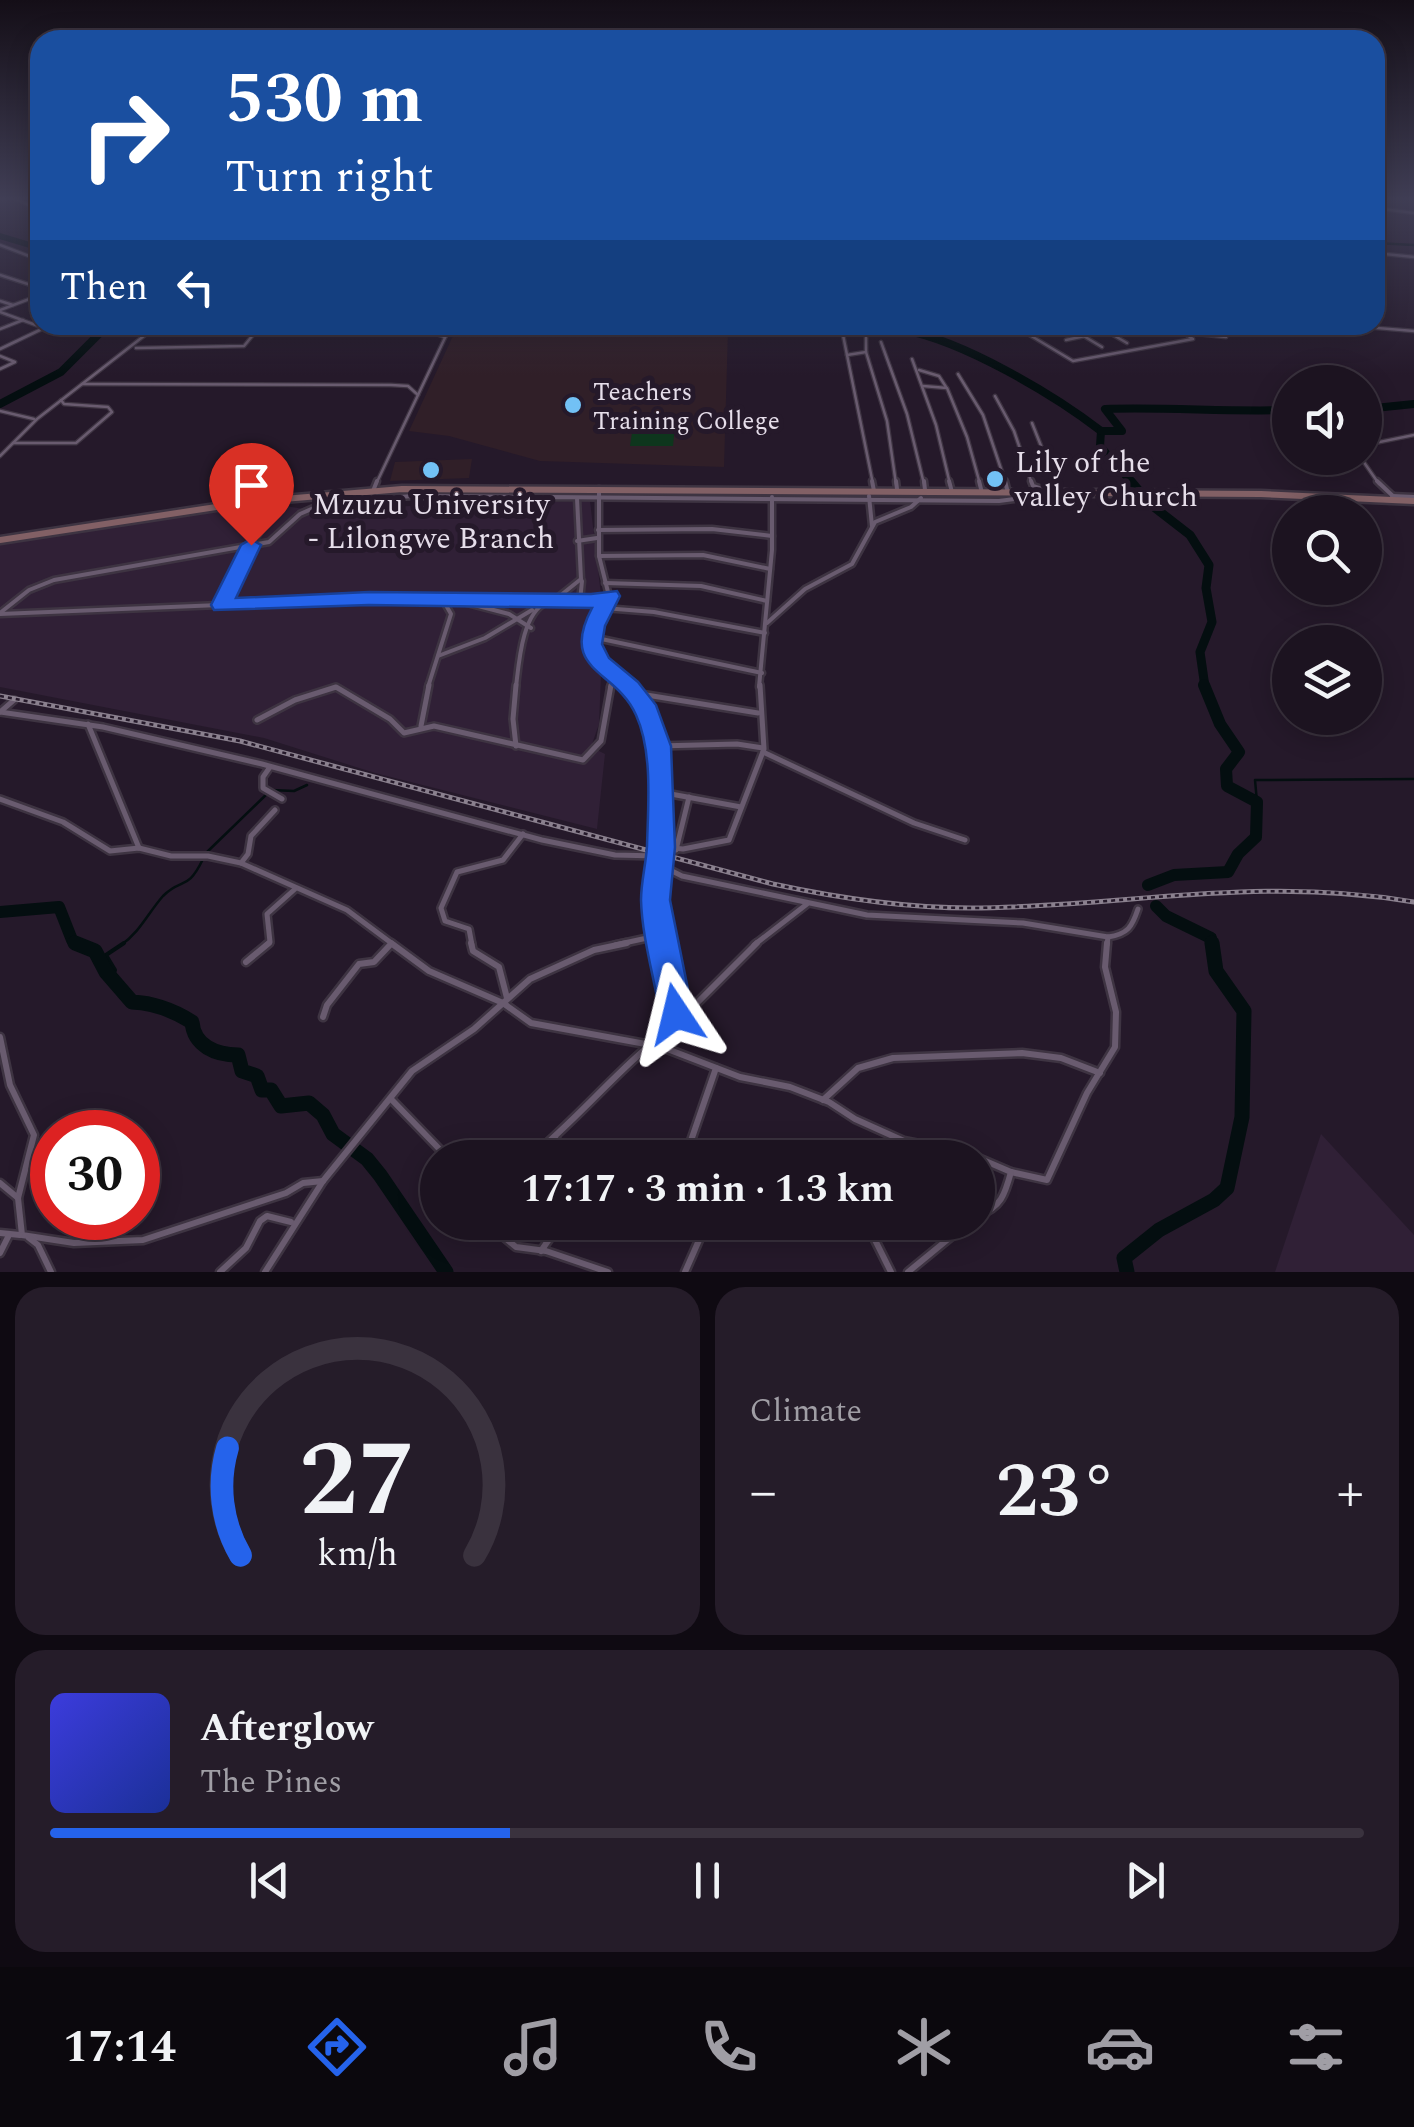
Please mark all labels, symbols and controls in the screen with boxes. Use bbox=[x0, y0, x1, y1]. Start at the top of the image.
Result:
text: 530 m bbox=[225, 47, 423, 153]
icon: right bbox=[60, 70, 190, 200]
text: Turn right bbox=[225, 143, 434, 212]
text: Then bbox=[60, 259, 148, 317]
icon: left bbox=[168, 260, 223, 315]
map controls bbox=[1272, 365, 1382, 735]
button: sound bbox=[1272, 365, 1382, 475]
place label: Teachers Training College bbox=[593, 374, 780, 441]
marker: Teachers Training College bbox=[562, 394, 584, 416]
place label: Lily of the valley Church bbox=[1014, 440, 1198, 520]
pin bbox=[209, 443, 294, 546]
icon: arrive bbox=[224, 458, 279, 513]
marker: Mzuzu University - Lilongwe Branch bbox=[420, 459, 442, 481]
marker: Lily of the valley Church bbox=[984, 468, 1006, 490]
place label: Mzuzu University - Lilongwe Branch bbox=[308, 482, 554, 562]
button: search bbox=[1272, 495, 1382, 605]
button: layers bbox=[1272, 625, 1382, 735]
position arrow bbox=[624, 962, 728, 1066]
speed limit sign: 30 bbox=[30, 1110, 160, 1240]
text: 17:17 · 3 min · 1.3 km bbox=[521, 1161, 894, 1219]
text: Climate bbox=[750, 1387, 862, 1436]
text: 27 bbox=[299, 1403, 416, 1561]
text: 23° bbox=[996, 1436, 1118, 1550]
text: − bbox=[750, 1451, 777, 1534]
text: + bbox=[1336, 1451, 1364, 1534]
text: km/h bbox=[317, 1527, 397, 1582]
text: Afterglow bbox=[200, 1700, 373, 1758]
text: The Pines bbox=[200, 1758, 342, 1807]
icon: previous bbox=[242, 1853, 297, 1908]
icon: pause bbox=[680, 1853, 735, 1908]
icon: next bbox=[1118, 1853, 1173, 1908]
icon: directions bbox=[302, 2012, 372, 2082]
icon: music bbox=[498, 2012, 568, 2082]
icon: phone bbox=[694, 2012, 764, 2082]
icon: climate bbox=[889, 2012, 959, 2082]
icon: car bbox=[1085, 2012, 1155, 2082]
icon: filters bbox=[1281, 2012, 1351, 2082]
text: 17:14 bbox=[63, 2013, 176, 2082]

